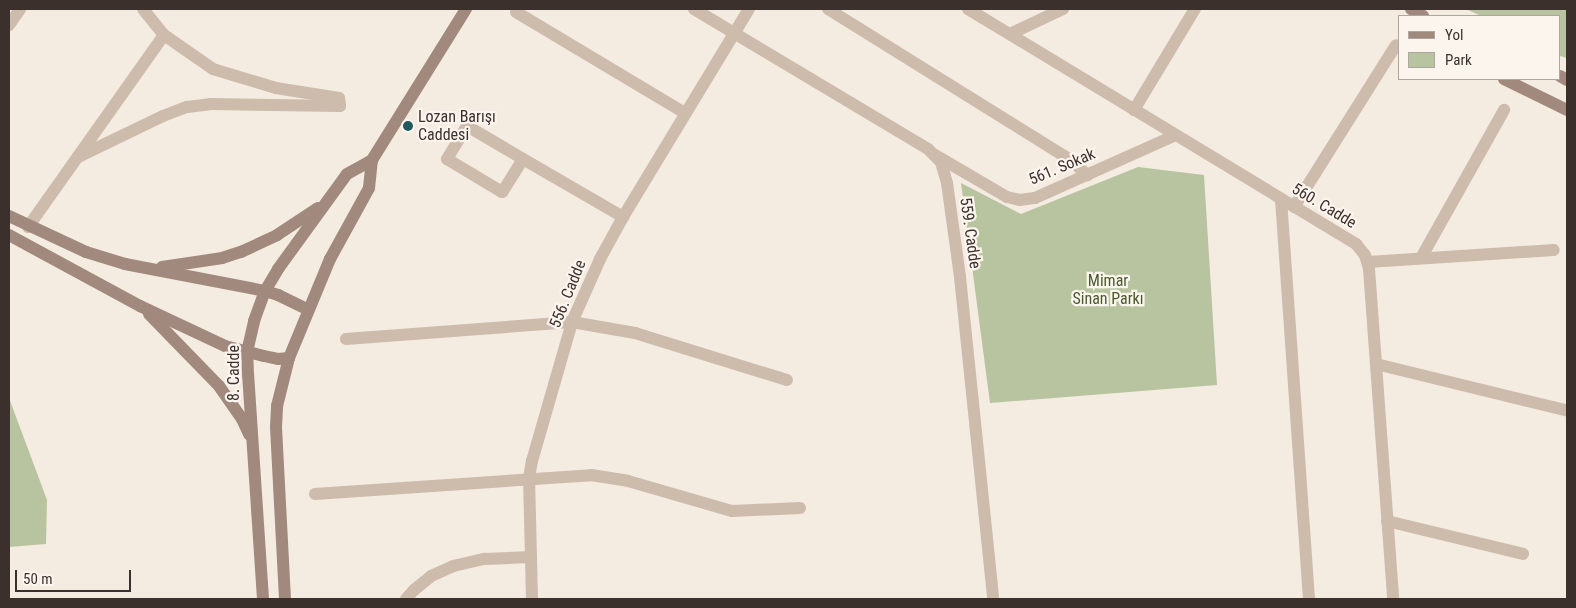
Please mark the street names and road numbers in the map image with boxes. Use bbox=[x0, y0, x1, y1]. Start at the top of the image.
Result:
street label: 561. Sokak bbox=[1026, 144, 1098, 190]
street label: 560. Cadde bbox=[1288, 179, 1360, 233]
street label: 559. Cadde bbox=[956, 196, 984, 270]
street label: 556. Cadde bbox=[546, 257, 590, 331]
street label: 8. Cadde bbox=[224, 345, 244, 401]

